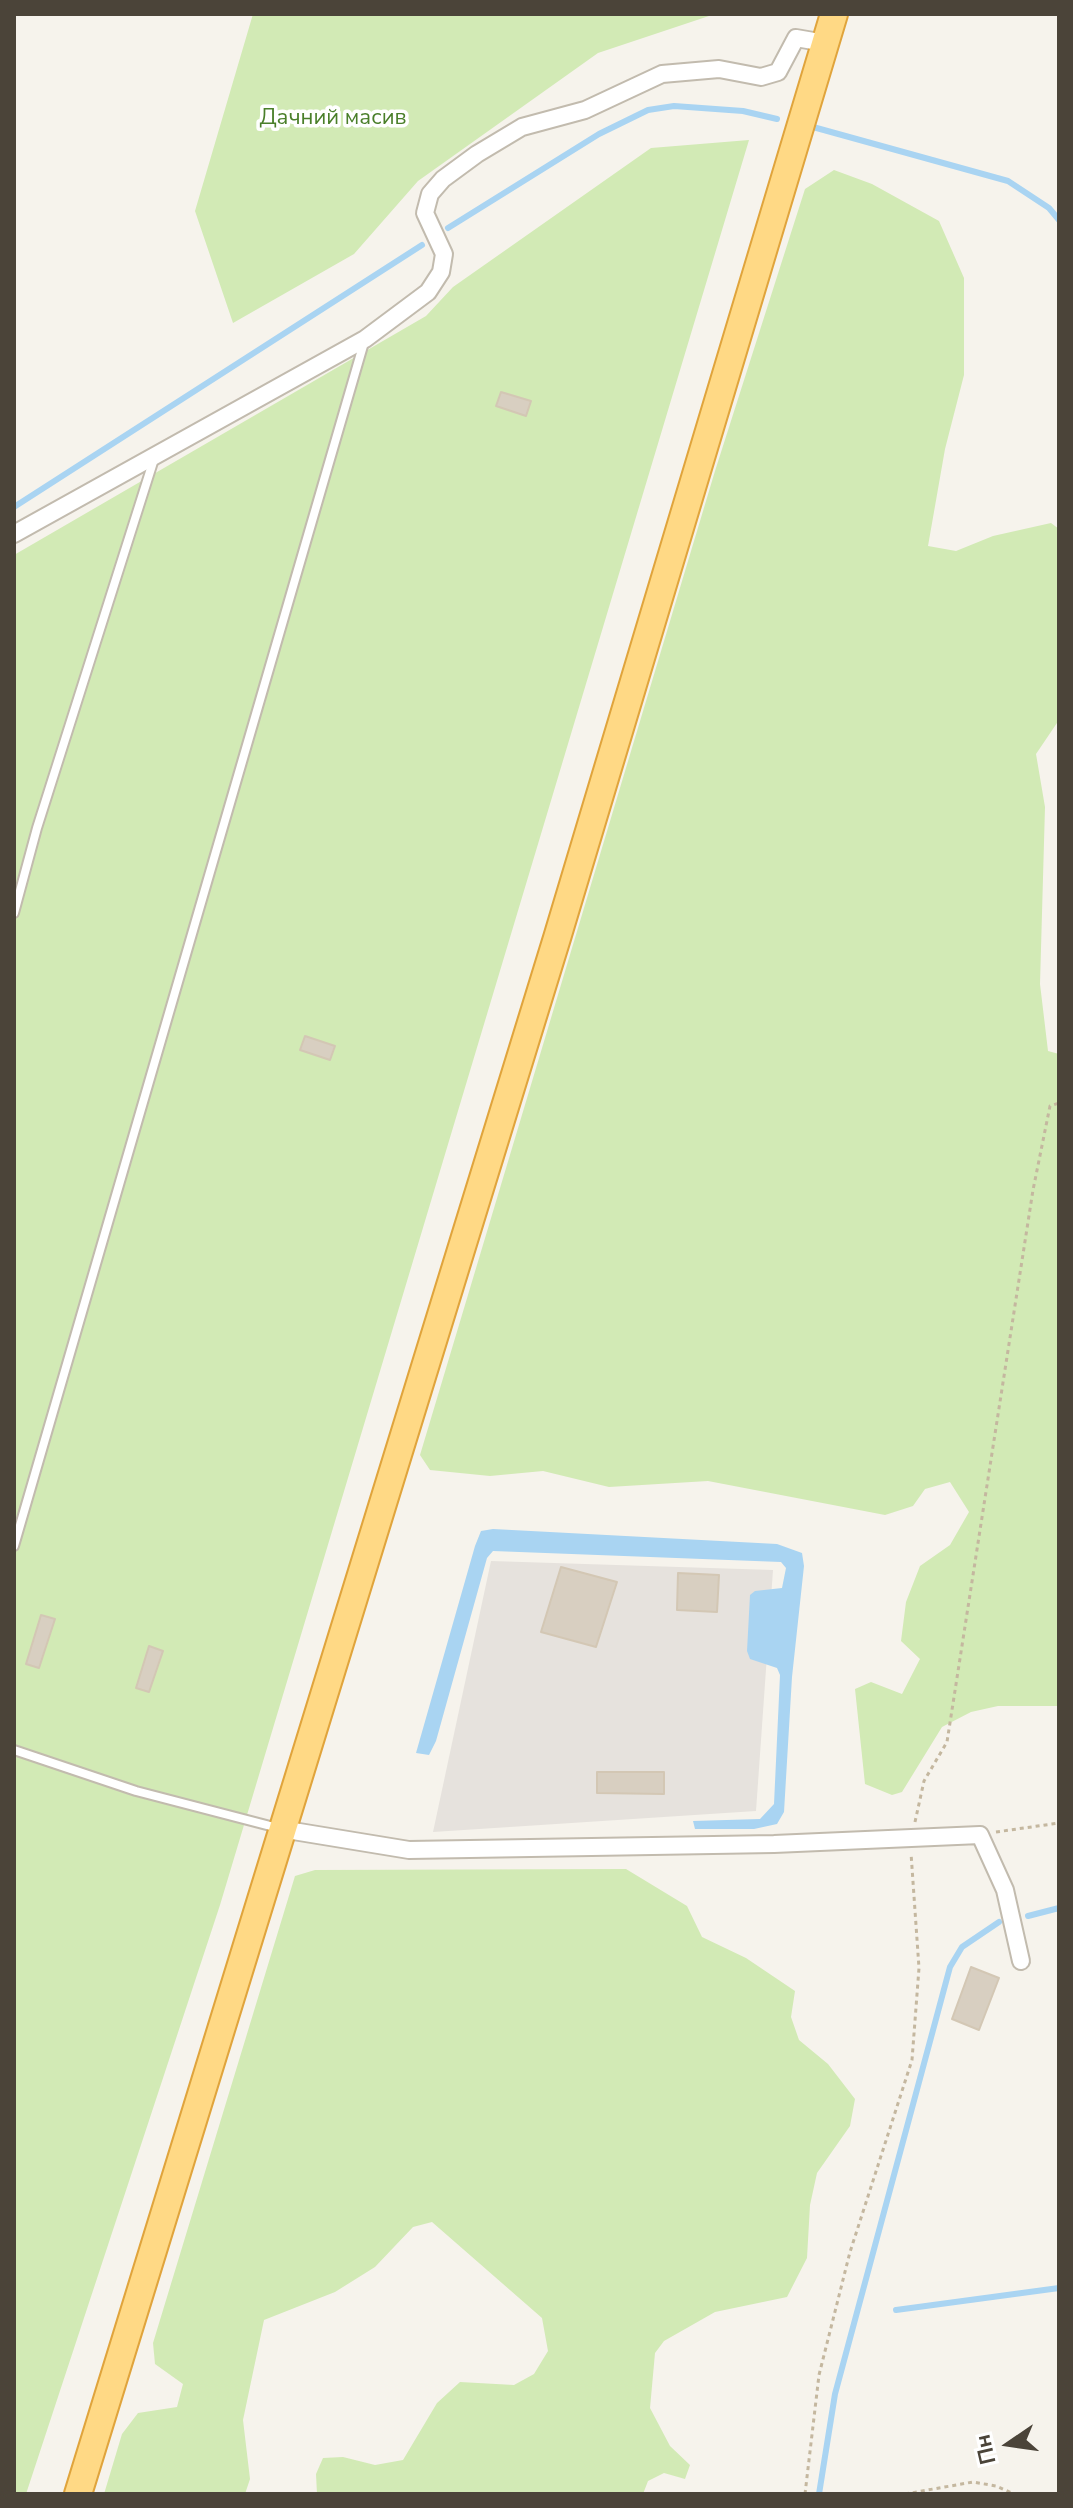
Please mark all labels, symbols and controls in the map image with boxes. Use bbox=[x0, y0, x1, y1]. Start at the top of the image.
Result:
park label: Дачний масив bbox=[259, 106, 407, 132]
north arrow bbox=[969, 2404, 1049, 2484]
text: Пн bbox=[968, 2431, 1004, 2468]

